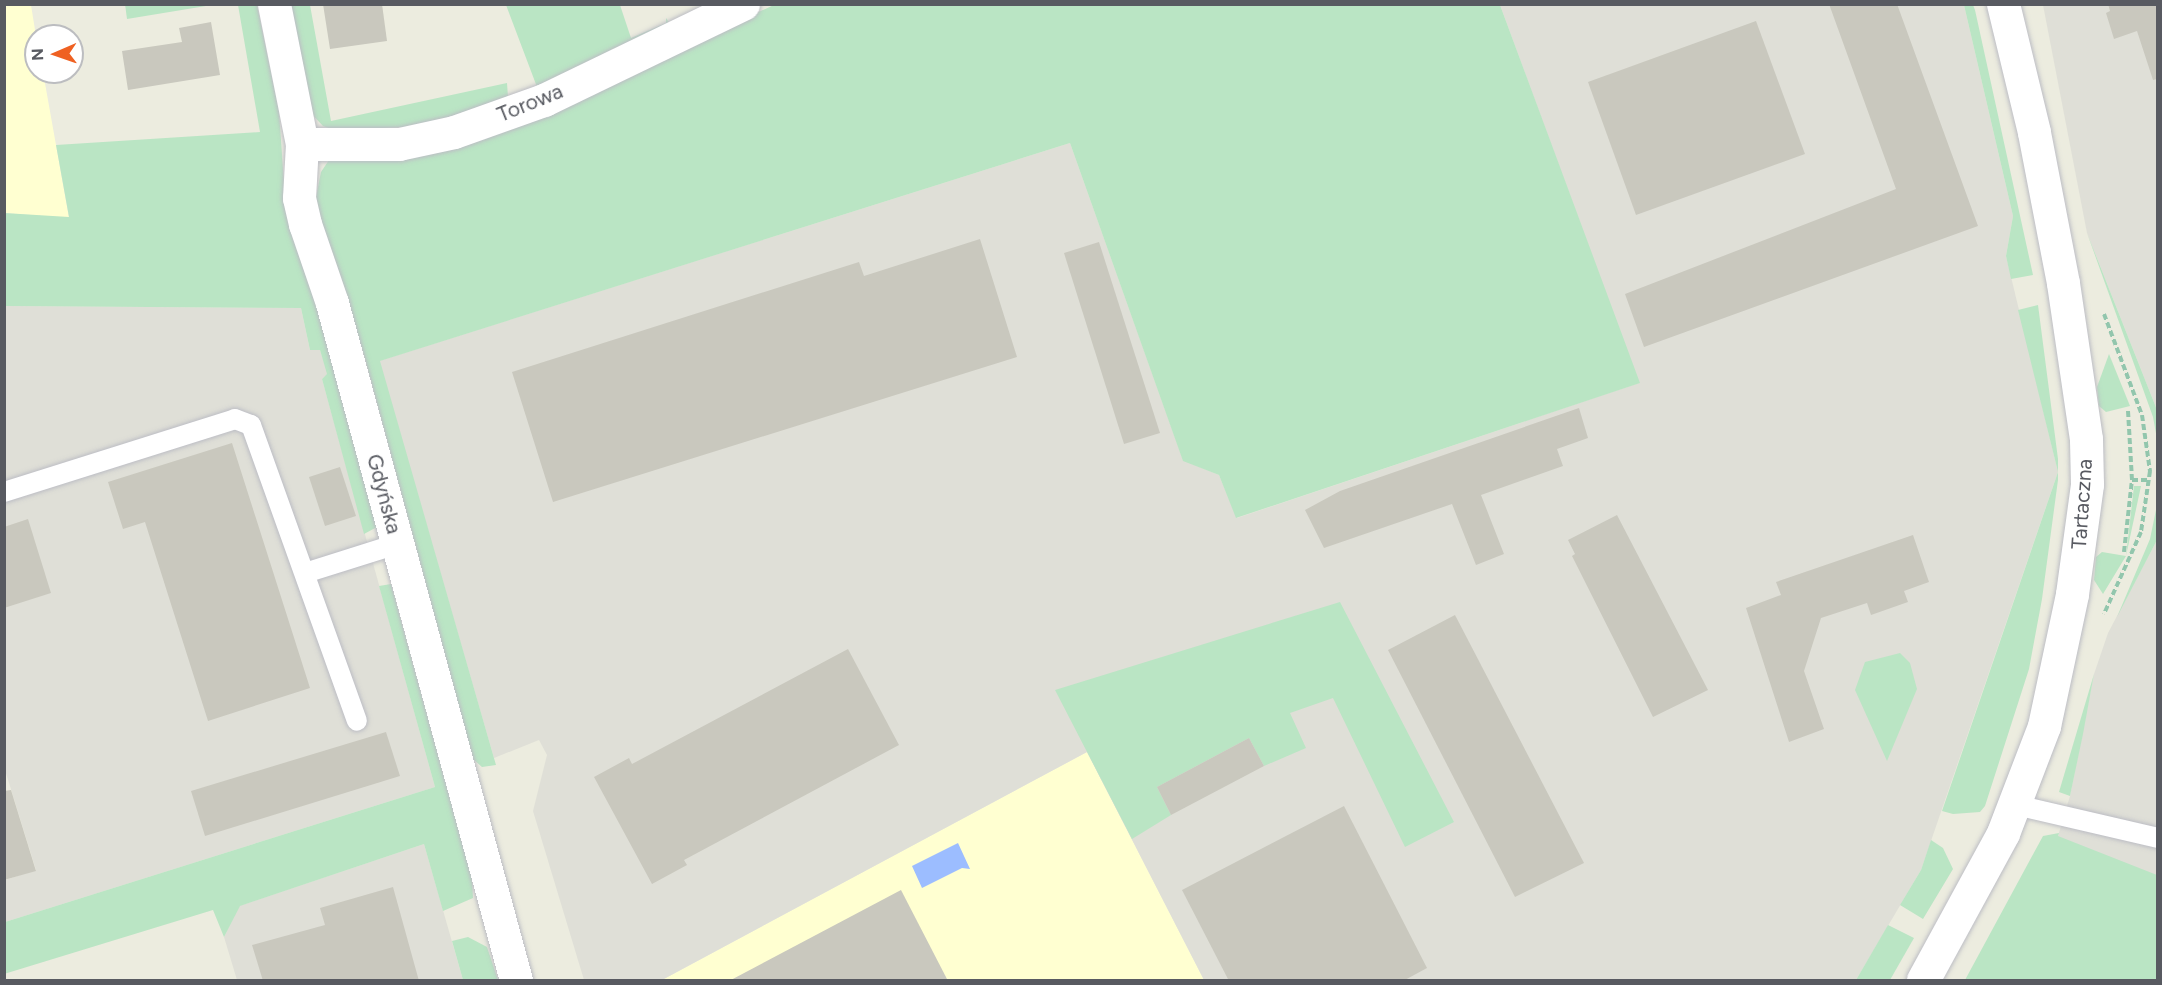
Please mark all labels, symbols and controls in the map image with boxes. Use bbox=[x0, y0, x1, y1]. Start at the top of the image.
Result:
north arrow bbox=[24, 24, 84, 84]
text: N bbox=[28, 48, 47, 61]
street label: Torowa bbox=[494, 79, 566, 127]
street label: Gdyńska bbox=[361, 451, 407, 537]
street label: Tartaczna bbox=[2066, 458, 2098, 550]

